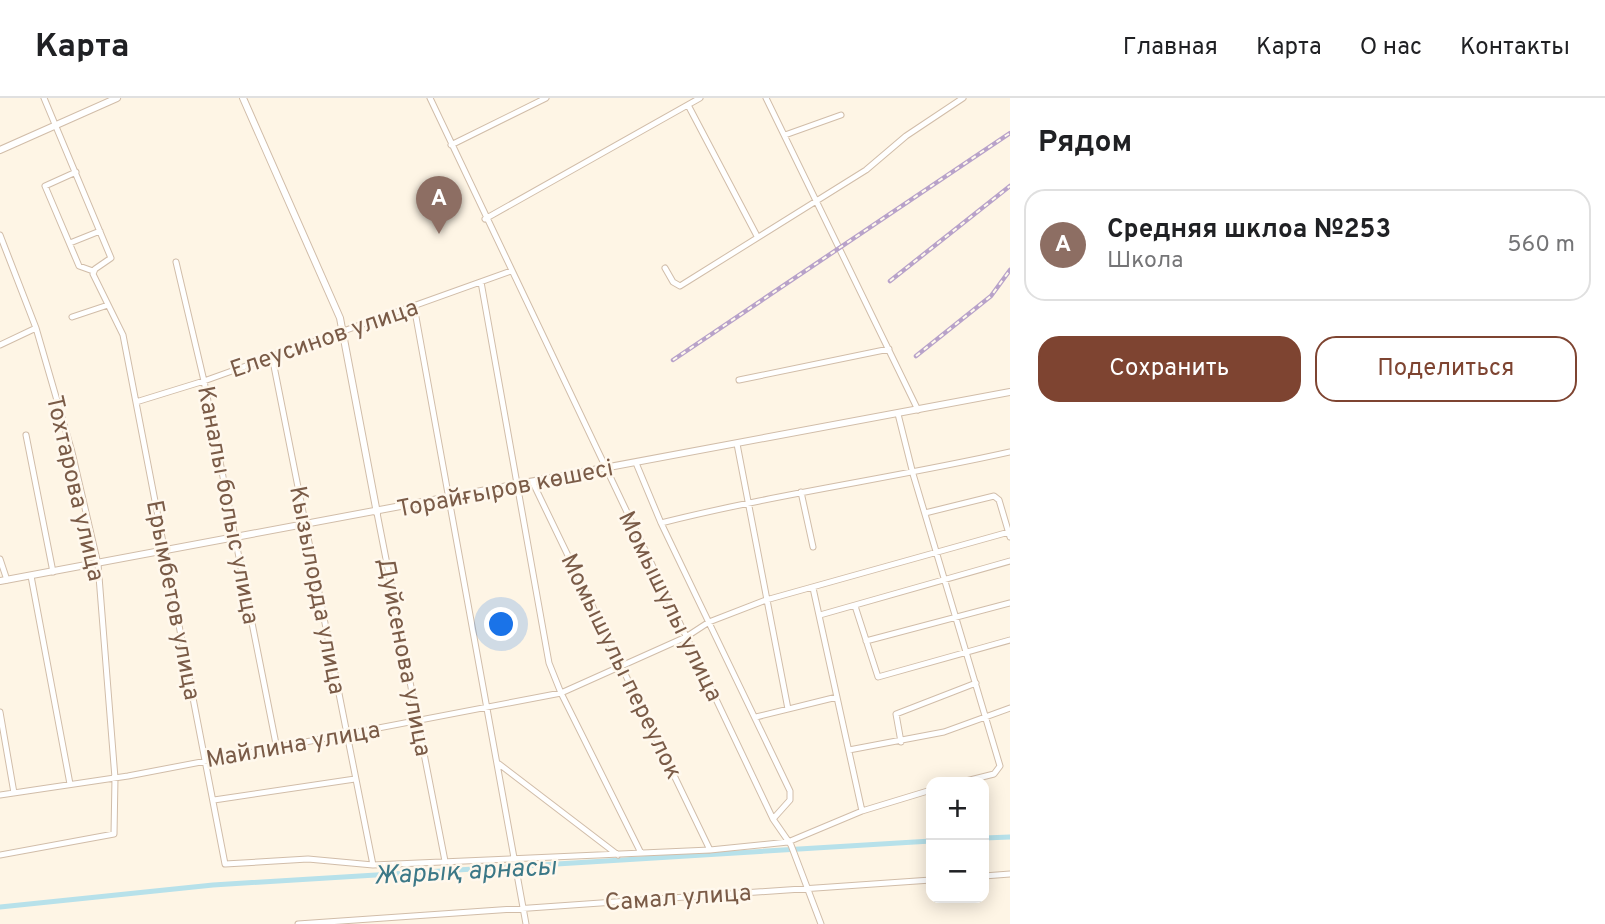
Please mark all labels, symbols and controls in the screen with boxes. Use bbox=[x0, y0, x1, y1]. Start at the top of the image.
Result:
text: Карта bbox=[35, 27, 129, 69]
text: Главная bbox=[1123, 33, 1218, 63]
text: Карта bbox=[1256, 33, 1322, 63]
text: О нас bbox=[1360, 33, 1422, 63]
text: Контакты bbox=[1460, 33, 1570, 63]
text: Рядом bbox=[1038, 125, 1132, 162]
pin: A bbox=[416, 176, 462, 234]
text: Средняя шклоа №253 bbox=[1107, 214, 1391, 247]
text: A bbox=[1055, 231, 1071, 260]
text: 560 m bbox=[1507, 231, 1575, 260]
text: Школа bbox=[1107, 247, 1183, 276]
street label: Елеусинов улица bbox=[227, 294, 423, 386]
button: Сохранить bbox=[1038, 336, 1301, 402]
button: Поделиться bbox=[1315, 336, 1577, 402]
street label: Каналы болыс улица bbox=[189, 384, 265, 627]
street label: Тохтарова улица bbox=[38, 393, 110, 584]
street label: Торайғыров көшесі bbox=[395, 454, 616, 526]
street label: Кызылорда улица bbox=[281, 484, 351, 697]
street label: Ерымбетов улица bbox=[138, 498, 206, 703]
street label: Момышулы улица bbox=[610, 507, 728, 707]
street label: Момышулы переулок bbox=[553, 549, 688, 785]
street label: Дуйсенова улица bbox=[369, 556, 437, 759]
your location bbox=[484, 607, 518, 641]
street label: Майлина улица bbox=[204, 716, 383, 776]
map controls bbox=[926, 777, 989, 903]
button: + bbox=[926, 777, 989, 840]
button: − bbox=[926, 840, 989, 903]
water label: Жарық арнасы bbox=[373, 851, 557, 894]
street label: Самал улица bbox=[604, 879, 753, 919]

